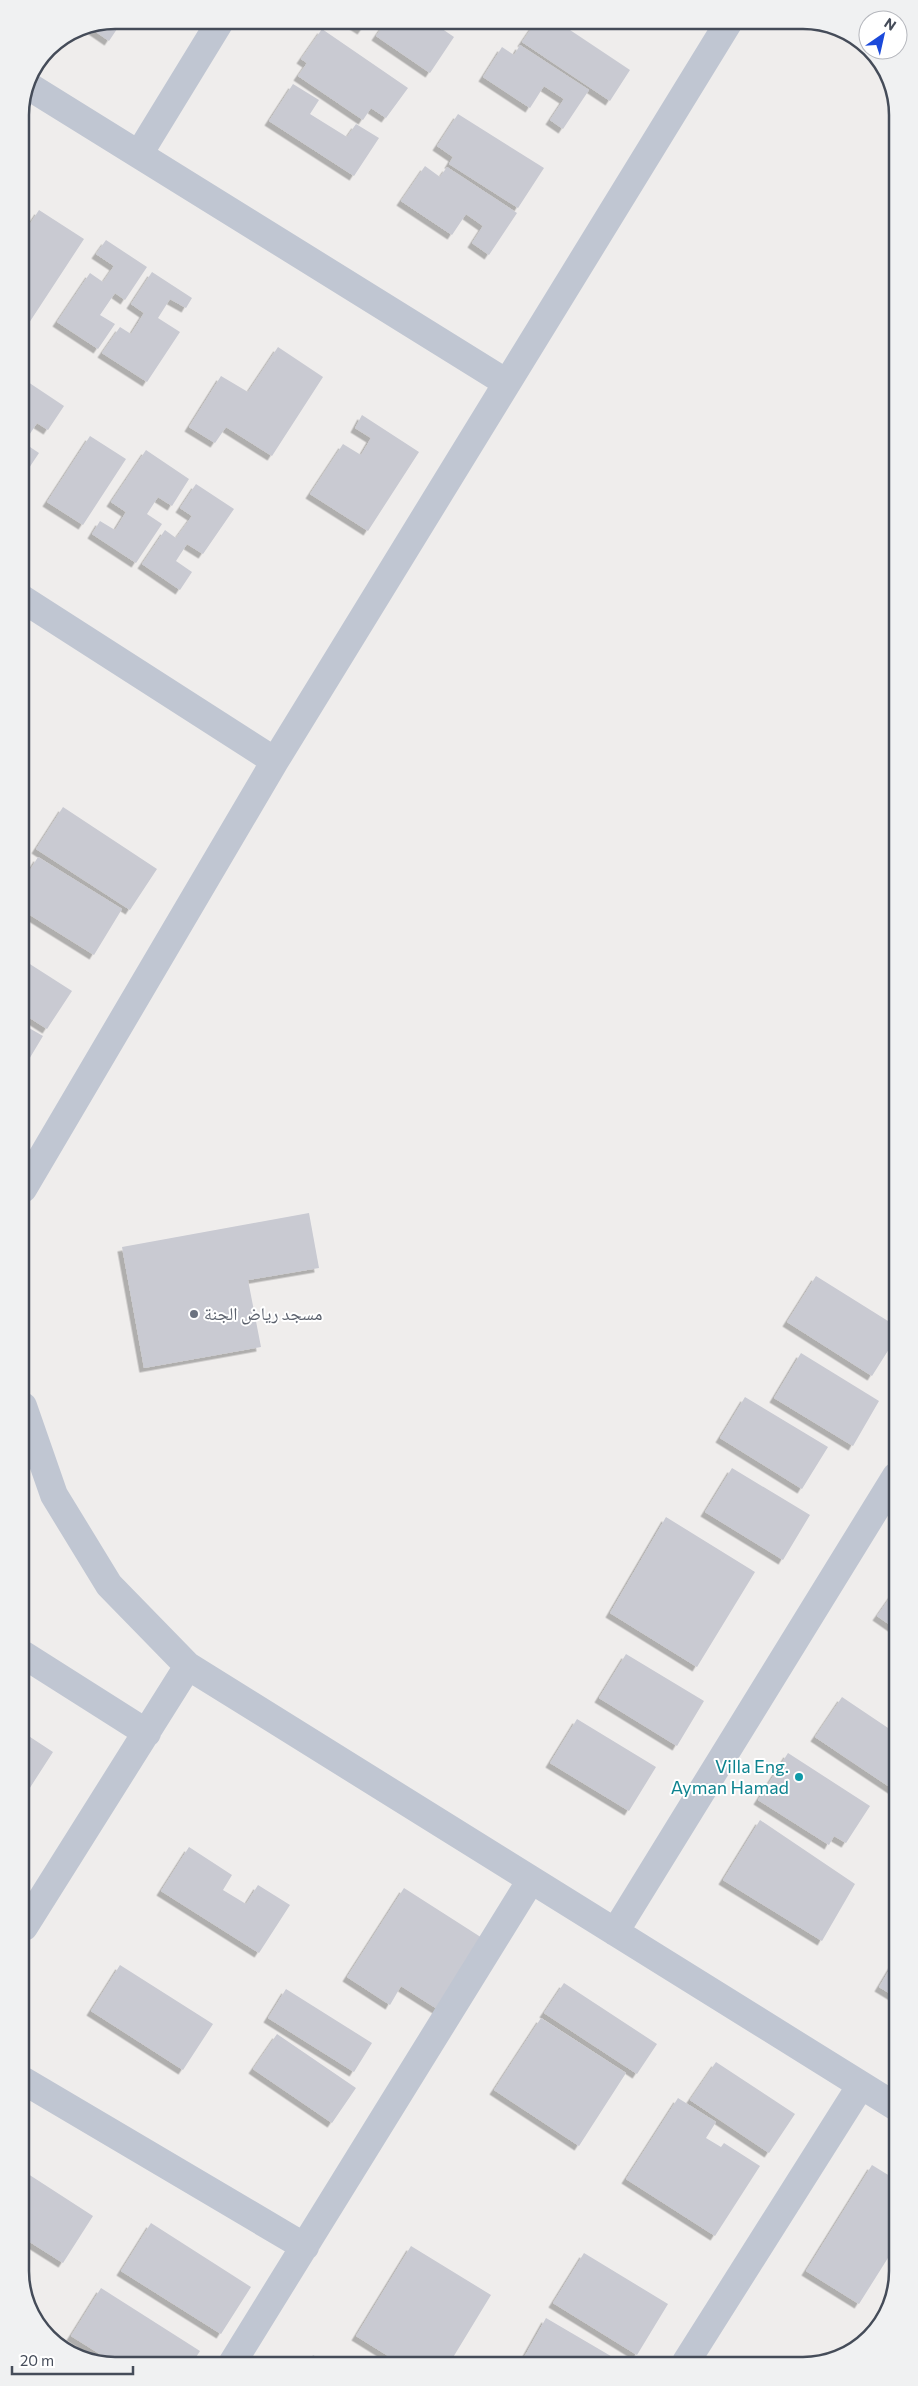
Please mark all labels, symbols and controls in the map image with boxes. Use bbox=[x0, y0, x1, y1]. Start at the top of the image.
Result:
north arrow bbox=[858, 10, 908, 60]
text: N bbox=[881, 14, 900, 34]
place label: مسجد رياض الجنة bbox=[204, 1302, 322, 1325]
marker: مسجد رياض الجنة bbox=[188, 1308, 200, 1320]
place label: Villa Eng. Ayman Hamad bbox=[671, 1755, 789, 1798]
marker: Villa Eng. Ayman Hamad bbox=[793, 1771, 805, 1783]
scale bar bbox=[12, 2344, 134, 2376]
text: 20 m bbox=[20, 2351, 54, 2369]

